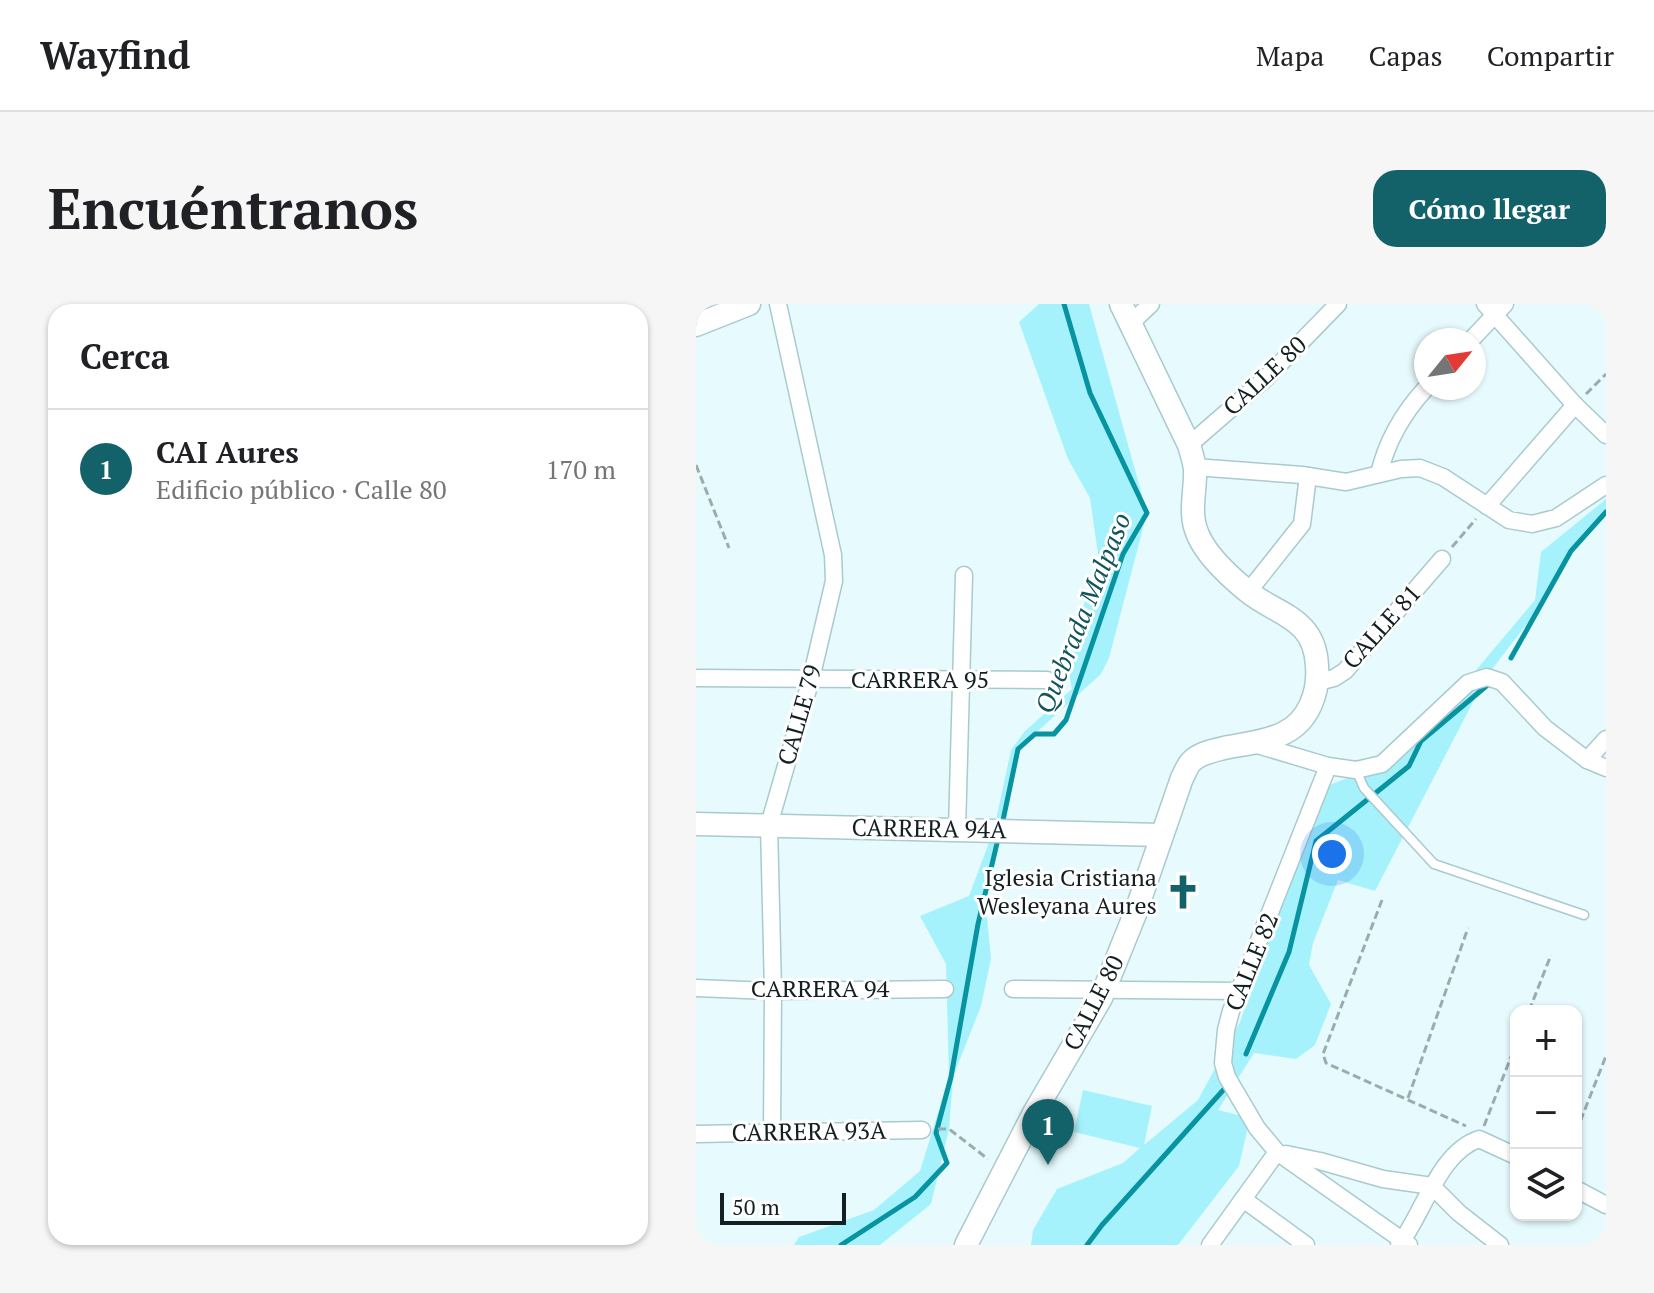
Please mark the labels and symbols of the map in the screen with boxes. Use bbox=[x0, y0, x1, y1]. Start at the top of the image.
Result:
street label: CALLE 80 bbox=[1216, 328, 1313, 422]
north arrow bbox=[1414, 328, 1486, 400]
water label: Quebrada Malpaso bbox=[1026, 507, 1138, 718]
street label: CALLE 81 bbox=[1335, 577, 1428, 675]
street label: CALLE 79 bbox=[769, 661, 829, 769]
street label: CARRERA 95 bbox=[851, 663, 989, 695]
street label: CARRERA 94A bbox=[851, 811, 1007, 845]
your location bbox=[1312, 834, 1352, 874]
place label: Iglesia Cristiana Wesleyana Aures bbox=[977, 861, 1157, 921]
church icon: Iglesia Cristiana Wesleyana Aures bbox=[1164, 873, 1202, 911]
street label: CALLE 82 bbox=[1217, 908, 1285, 1015]
street label: CALLE 80 bbox=[1055, 949, 1131, 1056]
street label: CARRERA 94 bbox=[751, 972, 889, 1004]
pin: 1 bbox=[1022, 1099, 1074, 1165]
street label: CARRERA 93A bbox=[731, 1114, 887, 1148]
scale bar bbox=[720, 1189, 846, 1225]

